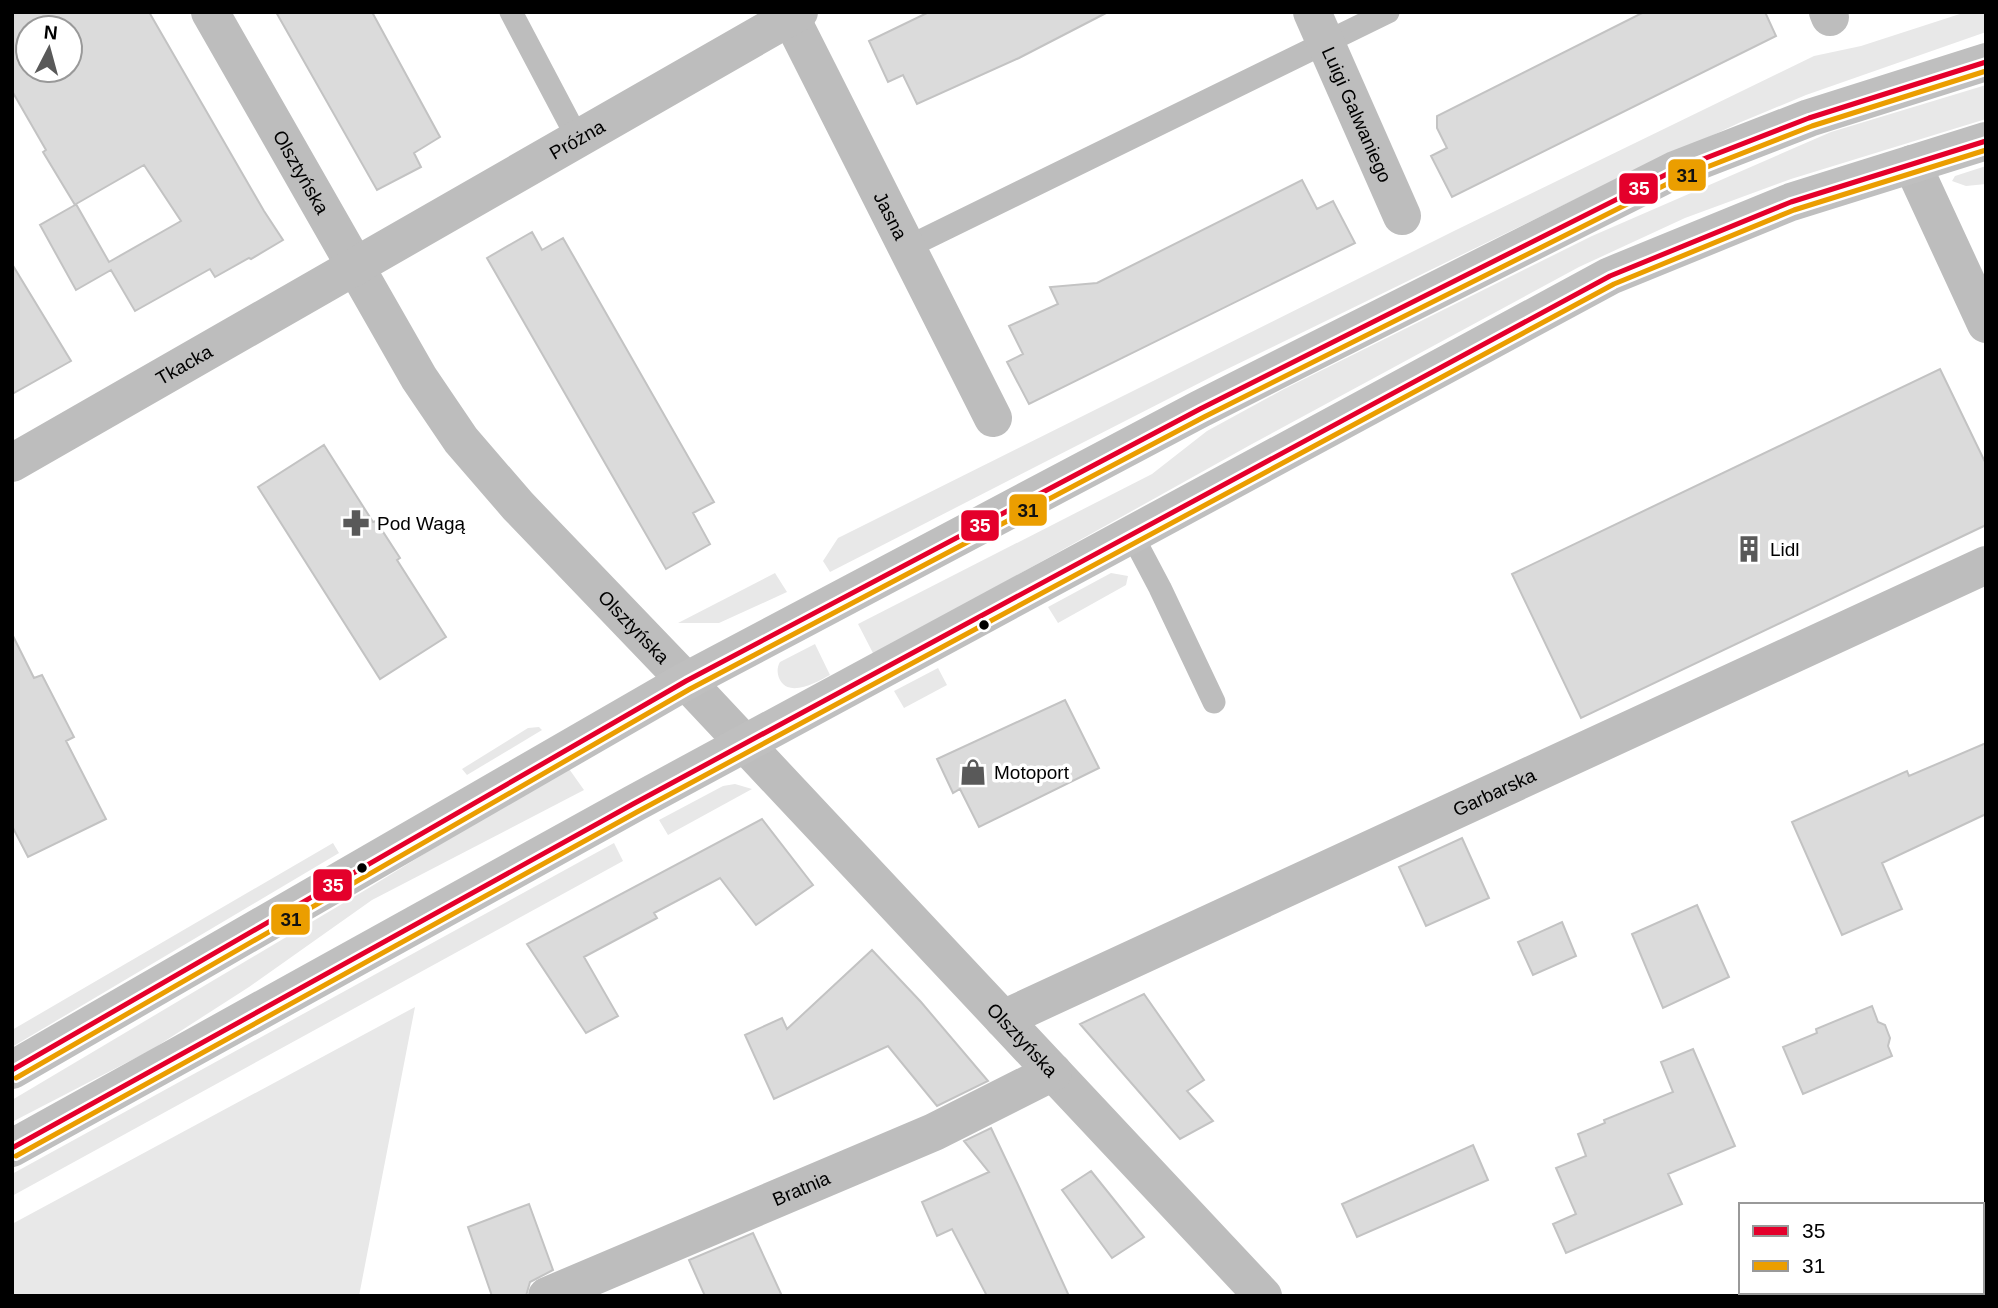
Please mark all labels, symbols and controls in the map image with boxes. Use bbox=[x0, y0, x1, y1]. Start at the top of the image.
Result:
north arrow bbox=[14, 14, 84, 84]
text: N bbox=[43, 21, 59, 44]
street label: Luigi Galwaniego bbox=[1318, 44, 1396, 186]
street label: Próżna bbox=[546, 115, 609, 164]
street label: Olsztyńska bbox=[269, 126, 333, 218]
line badge: 31 bbox=[1667, 158, 1707, 192]
text: 31 bbox=[1676, 165, 1698, 186]
line badge: 35 bbox=[1618, 172, 1659, 205]
text: 35 bbox=[1628, 178, 1650, 199]
street label: Jasna bbox=[870, 188, 911, 244]
street label: Tkacka bbox=[152, 340, 216, 389]
line badge: 31 bbox=[1008, 493, 1048, 527]
text: 31 bbox=[1017, 500, 1039, 521]
pharmacy icon: Pod Wagą bbox=[341, 508, 371, 538]
line badge: 35 bbox=[960, 509, 1000, 542]
place label: Pod Wagą bbox=[377, 513, 465, 534]
text: 35 bbox=[969, 515, 991, 536]
building icon: Lidl bbox=[1734, 534, 1764, 564]
place label: Lidl bbox=[1770, 539, 1800, 560]
street label: Olsztyńska bbox=[594, 586, 674, 668]
unlabelled marker bbox=[977, 618, 991, 632]
shop icon: Motoport bbox=[958, 757, 988, 787]
place label: Motoport bbox=[994, 762, 1070, 783]
street label: Garbarska bbox=[1450, 764, 1539, 821]
unlabelled marker bbox=[355, 861, 369, 875]
line badge: 35 bbox=[312, 868, 353, 902]
text: 35 bbox=[322, 875, 344, 896]
line badge: 31 bbox=[270, 903, 311, 936]
text: 31 bbox=[280, 909, 302, 930]
street label: Olsztyńska bbox=[983, 999, 1062, 1081]
street label: Bratnia bbox=[769, 1167, 834, 1210]
legend bbox=[1739, 1203, 1984, 1294]
text: 35 bbox=[1802, 1219, 1825, 1242]
text: 31 bbox=[1802, 1254, 1825, 1277]

